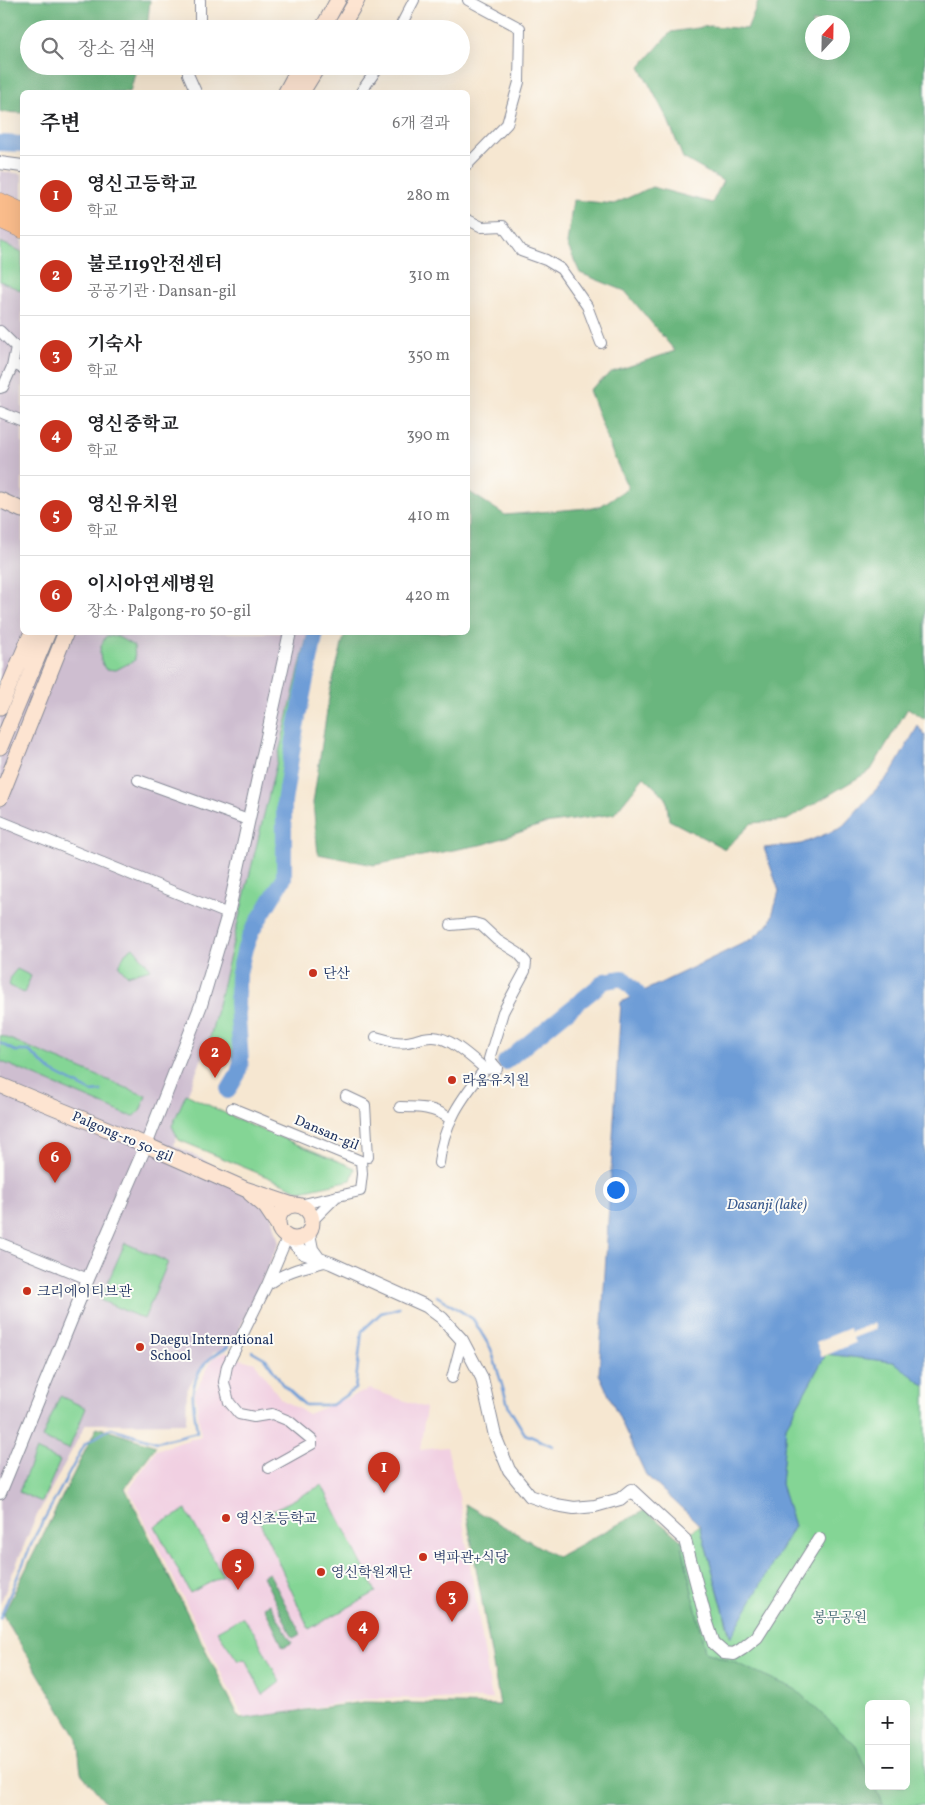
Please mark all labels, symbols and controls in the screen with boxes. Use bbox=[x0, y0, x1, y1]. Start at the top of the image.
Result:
north arrow bbox=[805, 15, 850, 60]
search box bbox=[20, 20, 470, 75]
icon: search bbox=[38, 34, 66, 62]
text: 장소 검색 bbox=[78, 37, 155, 63]
text: 주변 bbox=[40, 110, 81, 139]
text: 6개 결과 bbox=[392, 113, 450, 135]
text: 영신고등학교 bbox=[87, 172, 197, 198]
text: 1 bbox=[53, 185, 59, 207]
text: 280 m bbox=[406, 185, 450, 207]
text: 학교 bbox=[87, 201, 118, 223]
text: 불로119안전센터 bbox=[87, 252, 223, 278]
text: 2 bbox=[52, 265, 60, 287]
text: 310 m bbox=[409, 265, 450, 287]
text: 공공기관 · Dansan-gil bbox=[87, 281, 236, 303]
text: 기숙사 bbox=[87, 332, 142, 358]
text: 3 bbox=[52, 345, 60, 367]
text: 350 m bbox=[407, 345, 450, 367]
text: 학교 bbox=[87, 361, 118, 383]
text: 영신중학교 bbox=[87, 412, 179, 438]
text: 4 bbox=[51, 425, 61, 447]
text: 390 m bbox=[407, 425, 450, 447]
text: 학교 bbox=[87, 441, 118, 463]
text: 영신유치원 bbox=[87, 492, 179, 518]
text: 5 bbox=[52, 505, 60, 527]
text: 410 m bbox=[407, 505, 450, 527]
text: 학교 bbox=[87, 521, 118, 543]
text: 이시아연세병원 bbox=[87, 572, 215, 598]
text: 6 bbox=[52, 585, 60, 607]
text: 420 m bbox=[405, 585, 450, 607]
text: 장소 · Palgong-ro 50-gil bbox=[87, 601, 251, 623]
place label: 단산 bbox=[323, 965, 351, 984]
marker: 단산 bbox=[307, 967, 319, 979]
pin: 2 bbox=[199, 1037, 231, 1078]
place label: 라움유치원 bbox=[462, 1072, 530, 1091]
marker: 라움유치원 bbox=[446, 1074, 458, 1086]
street label: Palgong-ro 50-gil bbox=[69, 1108, 176, 1167]
street label: Dansan-gil bbox=[291, 1111, 362, 1155]
pin: 6 bbox=[39, 1142, 71, 1183]
your location bbox=[603, 1177, 629, 1203]
water label: Dasanji (lake) bbox=[727, 1195, 807, 1216]
place label: 크리에이티브관 bbox=[37, 1283, 132, 1302]
marker: 크리에이티브관 bbox=[21, 1285, 33, 1297]
place label: Daegu International School bbox=[150, 1331, 273, 1366]
marker: Daegu International School bbox=[134, 1341, 146, 1353]
pin: 1 bbox=[368, 1452, 400, 1493]
place label: 영신초등학교 bbox=[236, 1510, 318, 1529]
marker: 영신초등학교 bbox=[220, 1512, 232, 1524]
pin: 5 bbox=[222, 1549, 254, 1590]
place label: 벽파관+식당 bbox=[433, 1549, 509, 1568]
marker: 벽파관+식당 bbox=[417, 1551, 429, 1563]
place label: 영신학원재단 bbox=[331, 1564, 413, 1583]
marker: 영신학원재단 bbox=[315, 1566, 327, 1578]
pin: 3 bbox=[436, 1581, 468, 1622]
park label: 봉무공원 bbox=[813, 1609, 867, 1628]
pin: 4 bbox=[347, 1611, 379, 1652]
map controls bbox=[865, 1700, 910, 1790]
button: + bbox=[865, 1700, 910, 1745]
button: − bbox=[865, 1745, 910, 1790]

